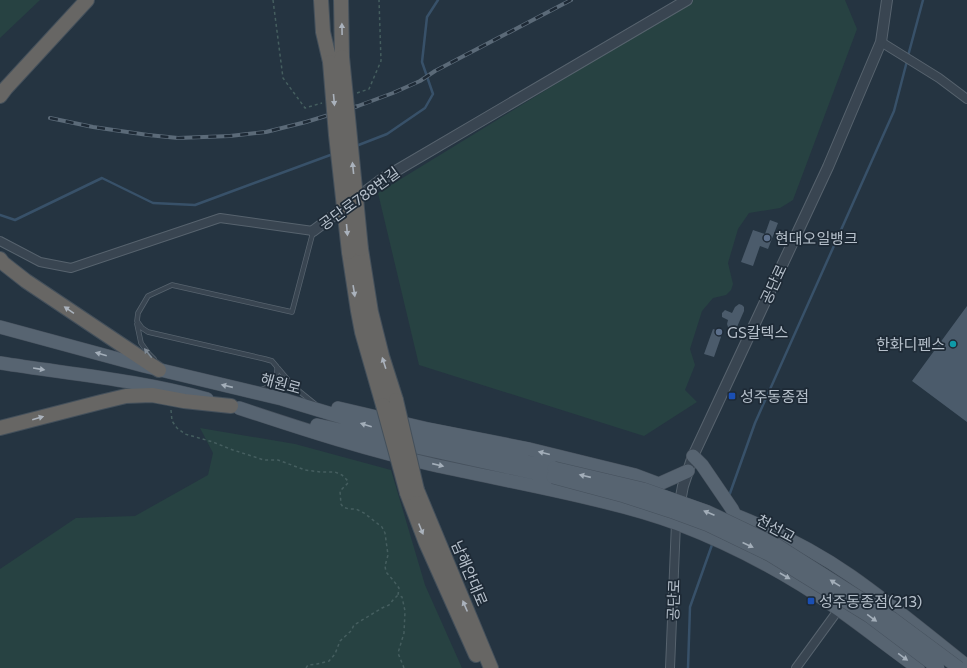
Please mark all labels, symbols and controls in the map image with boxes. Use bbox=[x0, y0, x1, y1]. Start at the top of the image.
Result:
one-way arrow bbox=[339, 22, 345, 35]
one-way arrow bbox=[330, 94, 337, 106]
one-way arrow bbox=[350, 162, 356, 174]
street label: 공단로788번길 bbox=[315, 163, 403, 233]
one-way arrow bbox=[343, 224, 350, 236]
place label: 현대오일뱅크 bbox=[775, 229, 858, 247]
marker: 현대오일뱅크 bbox=[762, 233, 772, 243]
street label: 공단로 bbox=[756, 261, 790, 307]
one-way arrow bbox=[351, 285, 357, 297]
one-way arrow bbox=[63, 306, 74, 313]
place label: GS칼텍스 bbox=[727, 323, 788, 341]
marker: GS칼텍스 bbox=[714, 327, 724, 337]
place label: 한화디펜스 bbox=[876, 335, 945, 353]
marker: 한화디펜스 bbox=[948, 339, 958, 349]
one-way arrow bbox=[144, 347, 153, 358]
one-way arrow bbox=[95, 351, 107, 357]
one-way arrow bbox=[381, 357, 387, 369]
one-way arrow bbox=[32, 366, 45, 372]
street label: 해원로 bbox=[259, 369, 303, 397]
one-way arrow bbox=[221, 382, 234, 388]
place label: 성주동종점 bbox=[740, 387, 809, 405]
marker: 성주동종점 bbox=[727, 391, 737, 401]
one-way arrow bbox=[32, 415, 44, 421]
one-way arrow bbox=[360, 421, 372, 427]
one-way arrow bbox=[538, 450, 550, 456]
one-way arrow bbox=[432, 463, 444, 469]
one-way arrow bbox=[578, 472, 591, 478]
one-way arrow bbox=[703, 510, 714, 516]
street label: 천선교 bbox=[753, 510, 799, 546]
one-way arrow bbox=[418, 524, 424, 535]
street label: 남해안대로 bbox=[448, 538, 492, 608]
one-way arrow bbox=[743, 542, 754, 548]
one-way arrow bbox=[779, 572, 791, 579]
street label: 공단로 bbox=[663, 579, 683, 621]
one-way arrow bbox=[829, 579, 840, 586]
place label: 성주동종점(213) bbox=[819, 592, 922, 610]
marker: 성주동종점(213) bbox=[806, 596, 816, 606]
one-way arrow bbox=[462, 601, 468, 612]
one-way arrow bbox=[867, 614, 877, 622]
one-way arrow bbox=[898, 653, 909, 661]

